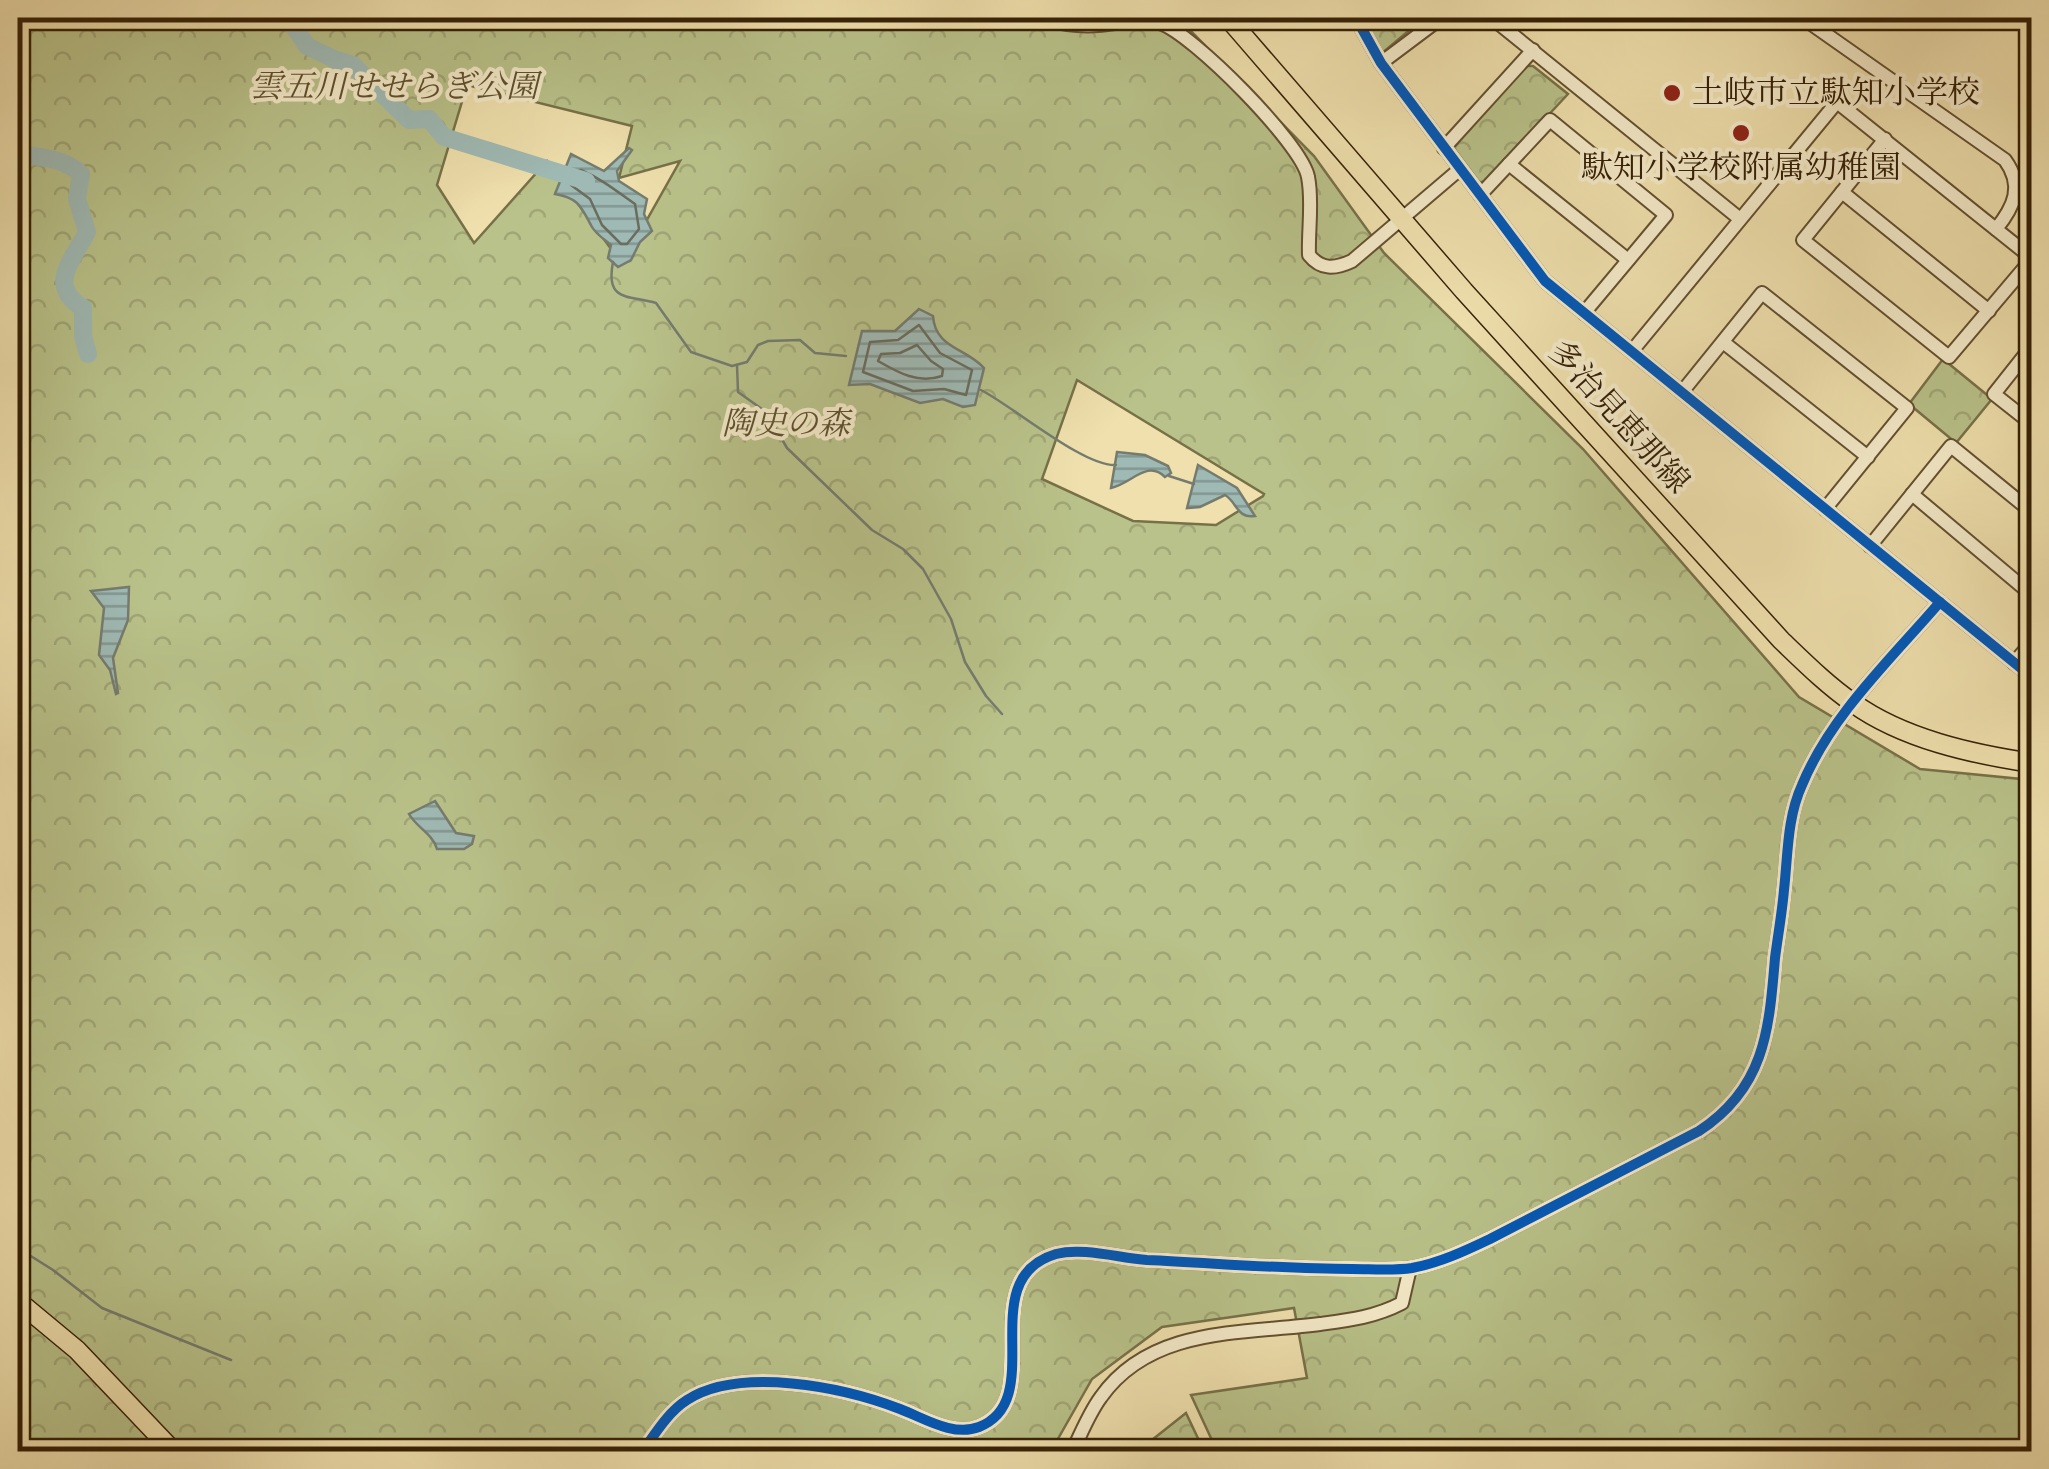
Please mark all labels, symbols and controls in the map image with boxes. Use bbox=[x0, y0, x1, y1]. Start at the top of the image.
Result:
park label: 雲五川せせらぎ公園 bbox=[250, 67, 543, 107]
place label: 土岐市立駄知小学校 bbox=[1692, 73, 1980, 113]
marker: 土岐市立駄知小学校 bbox=[1661, 82, 1683, 104]
marker: 駄知小学校附属幼稚園 bbox=[1730, 122, 1752, 144]
place label: 駄知小学校附属幼稚園 bbox=[1581, 148, 1901, 188]
street label: 多治見恵那線 bbox=[1540, 332, 1698, 502]
park label: 陶史の森 bbox=[722, 404, 853, 444]

